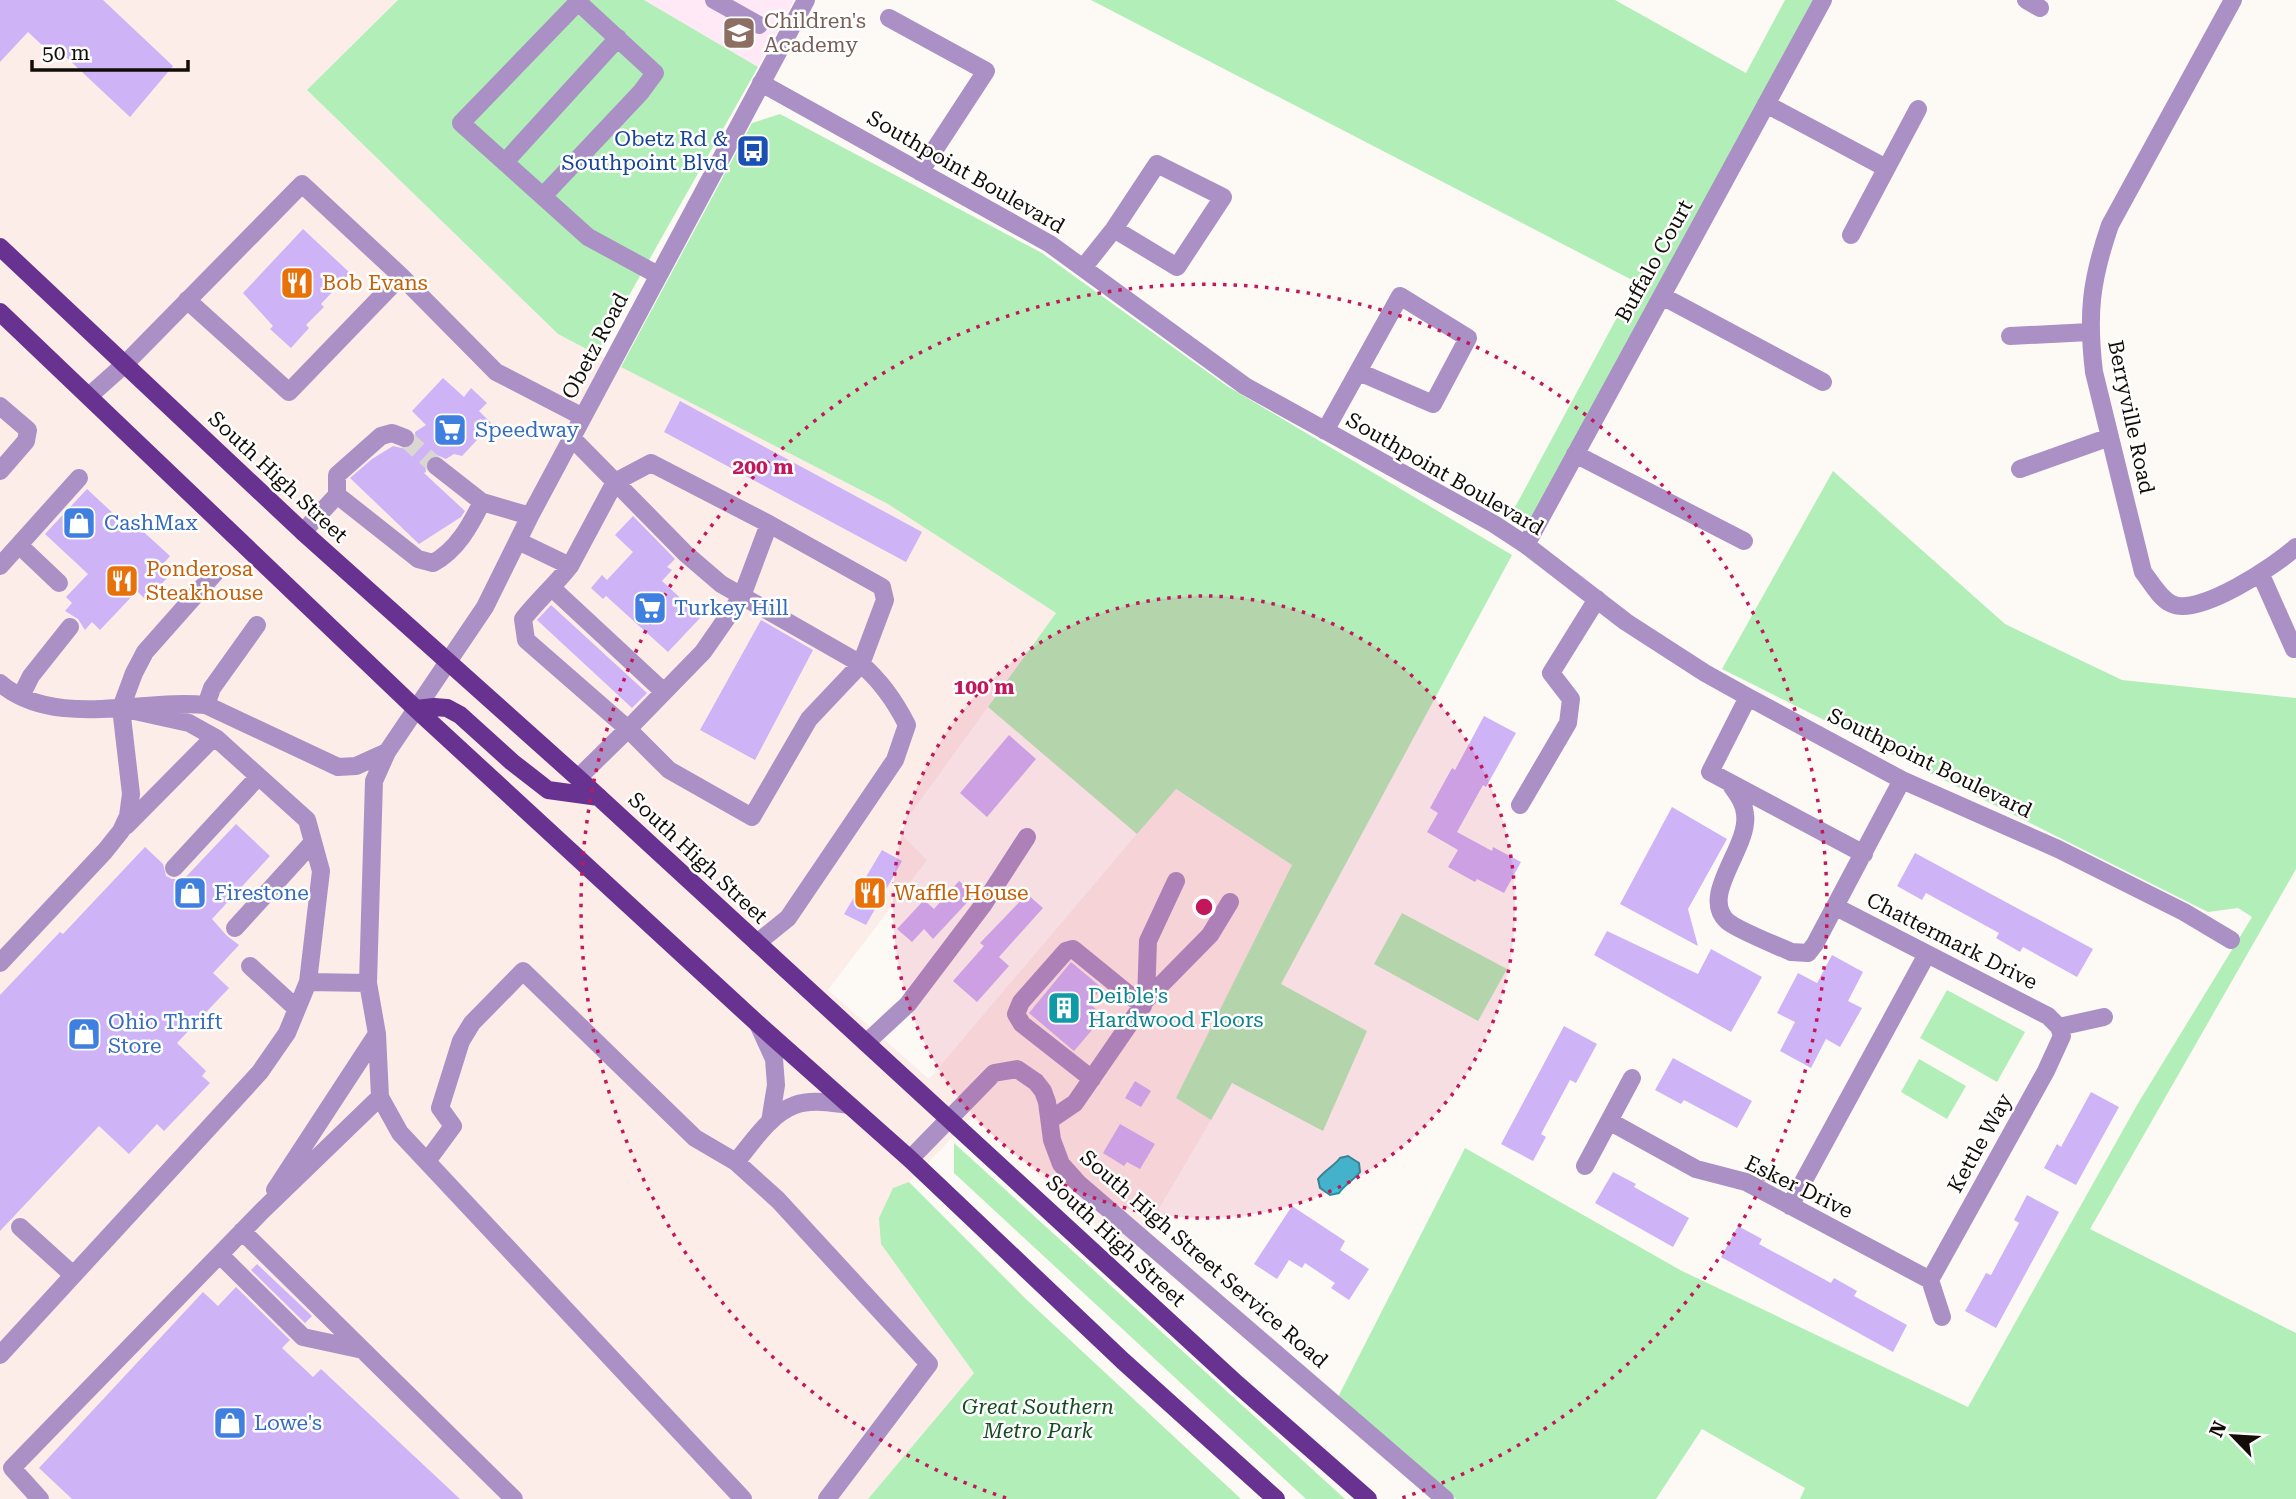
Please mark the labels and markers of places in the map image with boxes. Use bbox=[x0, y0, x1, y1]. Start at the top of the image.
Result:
place label: Children's Academy bbox=[764, 9, 866, 57]
school or university icon: Children's Academy bbox=[720, 14, 758, 52]
place label: Obetz Rd & Southpoint Blvd bbox=[561, 127, 729, 175]
bus stop icon: Obetz Rd & Southpoint Blvd bbox=[734, 132, 772, 170]
restaurant icon: Bob Evans bbox=[278, 264, 316, 302]
place label: Bob Evans bbox=[322, 271, 428, 295]
supermarket icon: Speedway bbox=[431, 411, 469, 449]
place label: Speedway bbox=[475, 418, 579, 442]
shop icon: CashMax bbox=[60, 504, 98, 542]
place label: CashMax bbox=[104, 511, 198, 535]
place label: Ponderosa Steakhouse bbox=[146, 557, 263, 605]
restaurant icon: Ponderosa Steakhouse bbox=[103, 562, 141, 600]
supermarket icon: Turkey Hill bbox=[631, 589, 669, 627]
place label: Turkey Hill bbox=[674, 596, 789, 620]
shop icon: Firestone bbox=[171, 874, 209, 912]
restaurant icon: Waffle House bbox=[851, 874, 889, 912]
place label: Firestone bbox=[214, 881, 309, 905]
place label: Waffle House bbox=[894, 881, 1028, 905]
centre of rings bbox=[1192, 895, 1216, 919]
place label: Deible's Hardwood Floors bbox=[1088, 984, 1264, 1032]
building icon: Deible's Hardwood Floors bbox=[1045, 989, 1083, 1027]
place label: Ohio Thrift Store bbox=[108, 1010, 223, 1058]
shop icon: Ohio Thrift Store bbox=[65, 1015, 103, 1053]
shop icon: Lowe's bbox=[211, 1404, 249, 1442]
place label: Lowe's bbox=[254, 1411, 322, 1435]

